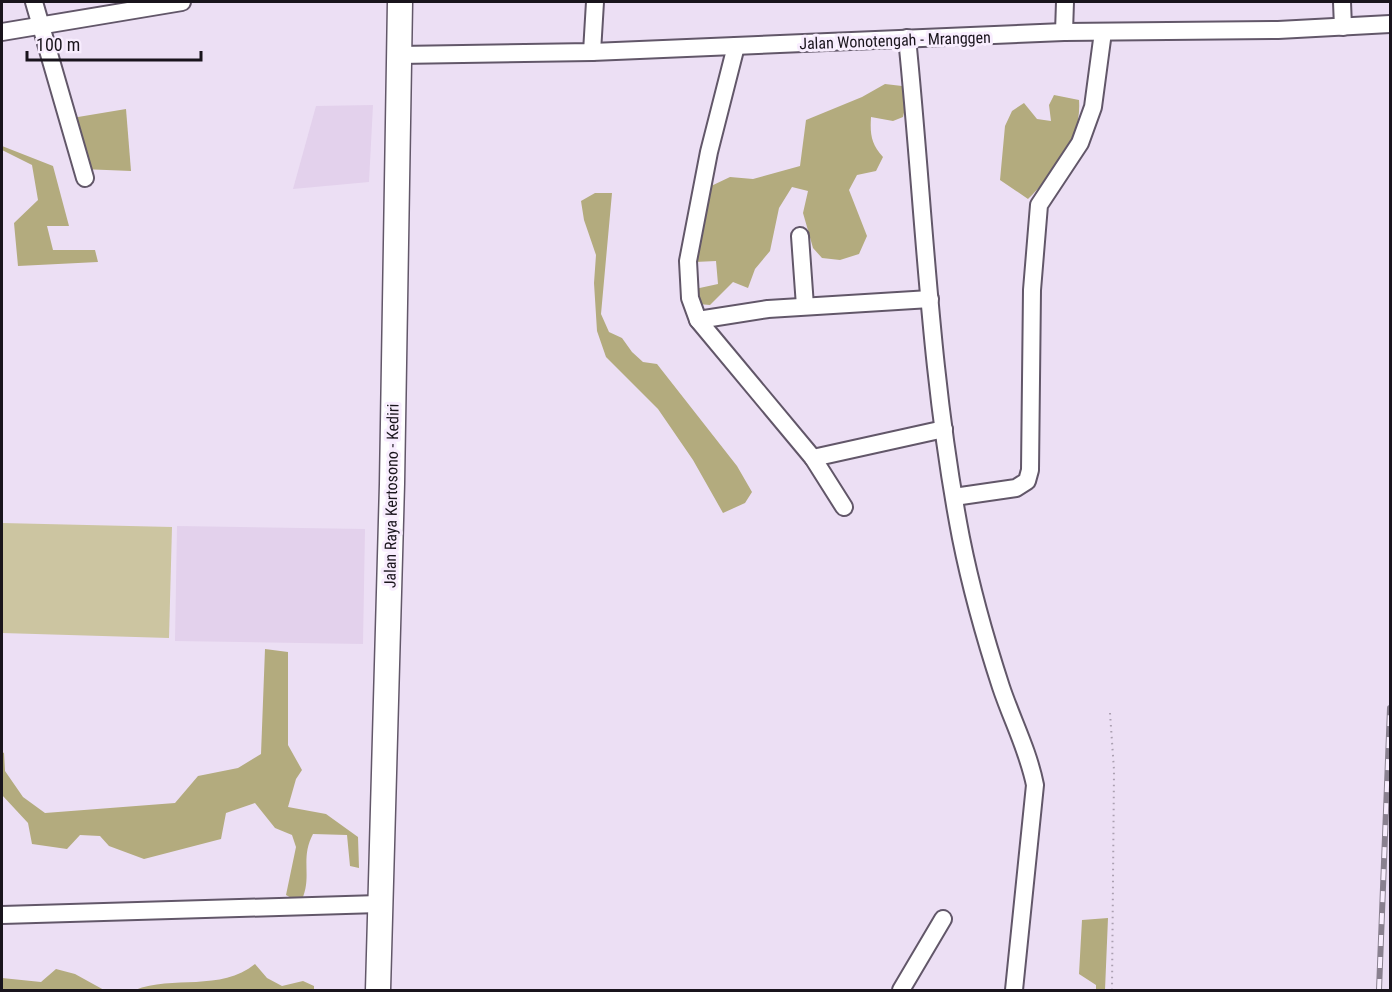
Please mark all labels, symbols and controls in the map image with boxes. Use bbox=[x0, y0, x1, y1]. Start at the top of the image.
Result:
scale bar bbox=[27, 24, 201, 62]
street label: Jalan Wonotengah - Mranggen bbox=[799, 28, 991, 53]
text: 100 m bbox=[36, 34, 80, 55]
street label: Jalan Raya Kertosono - Kediri bbox=[380, 404, 403, 588]

